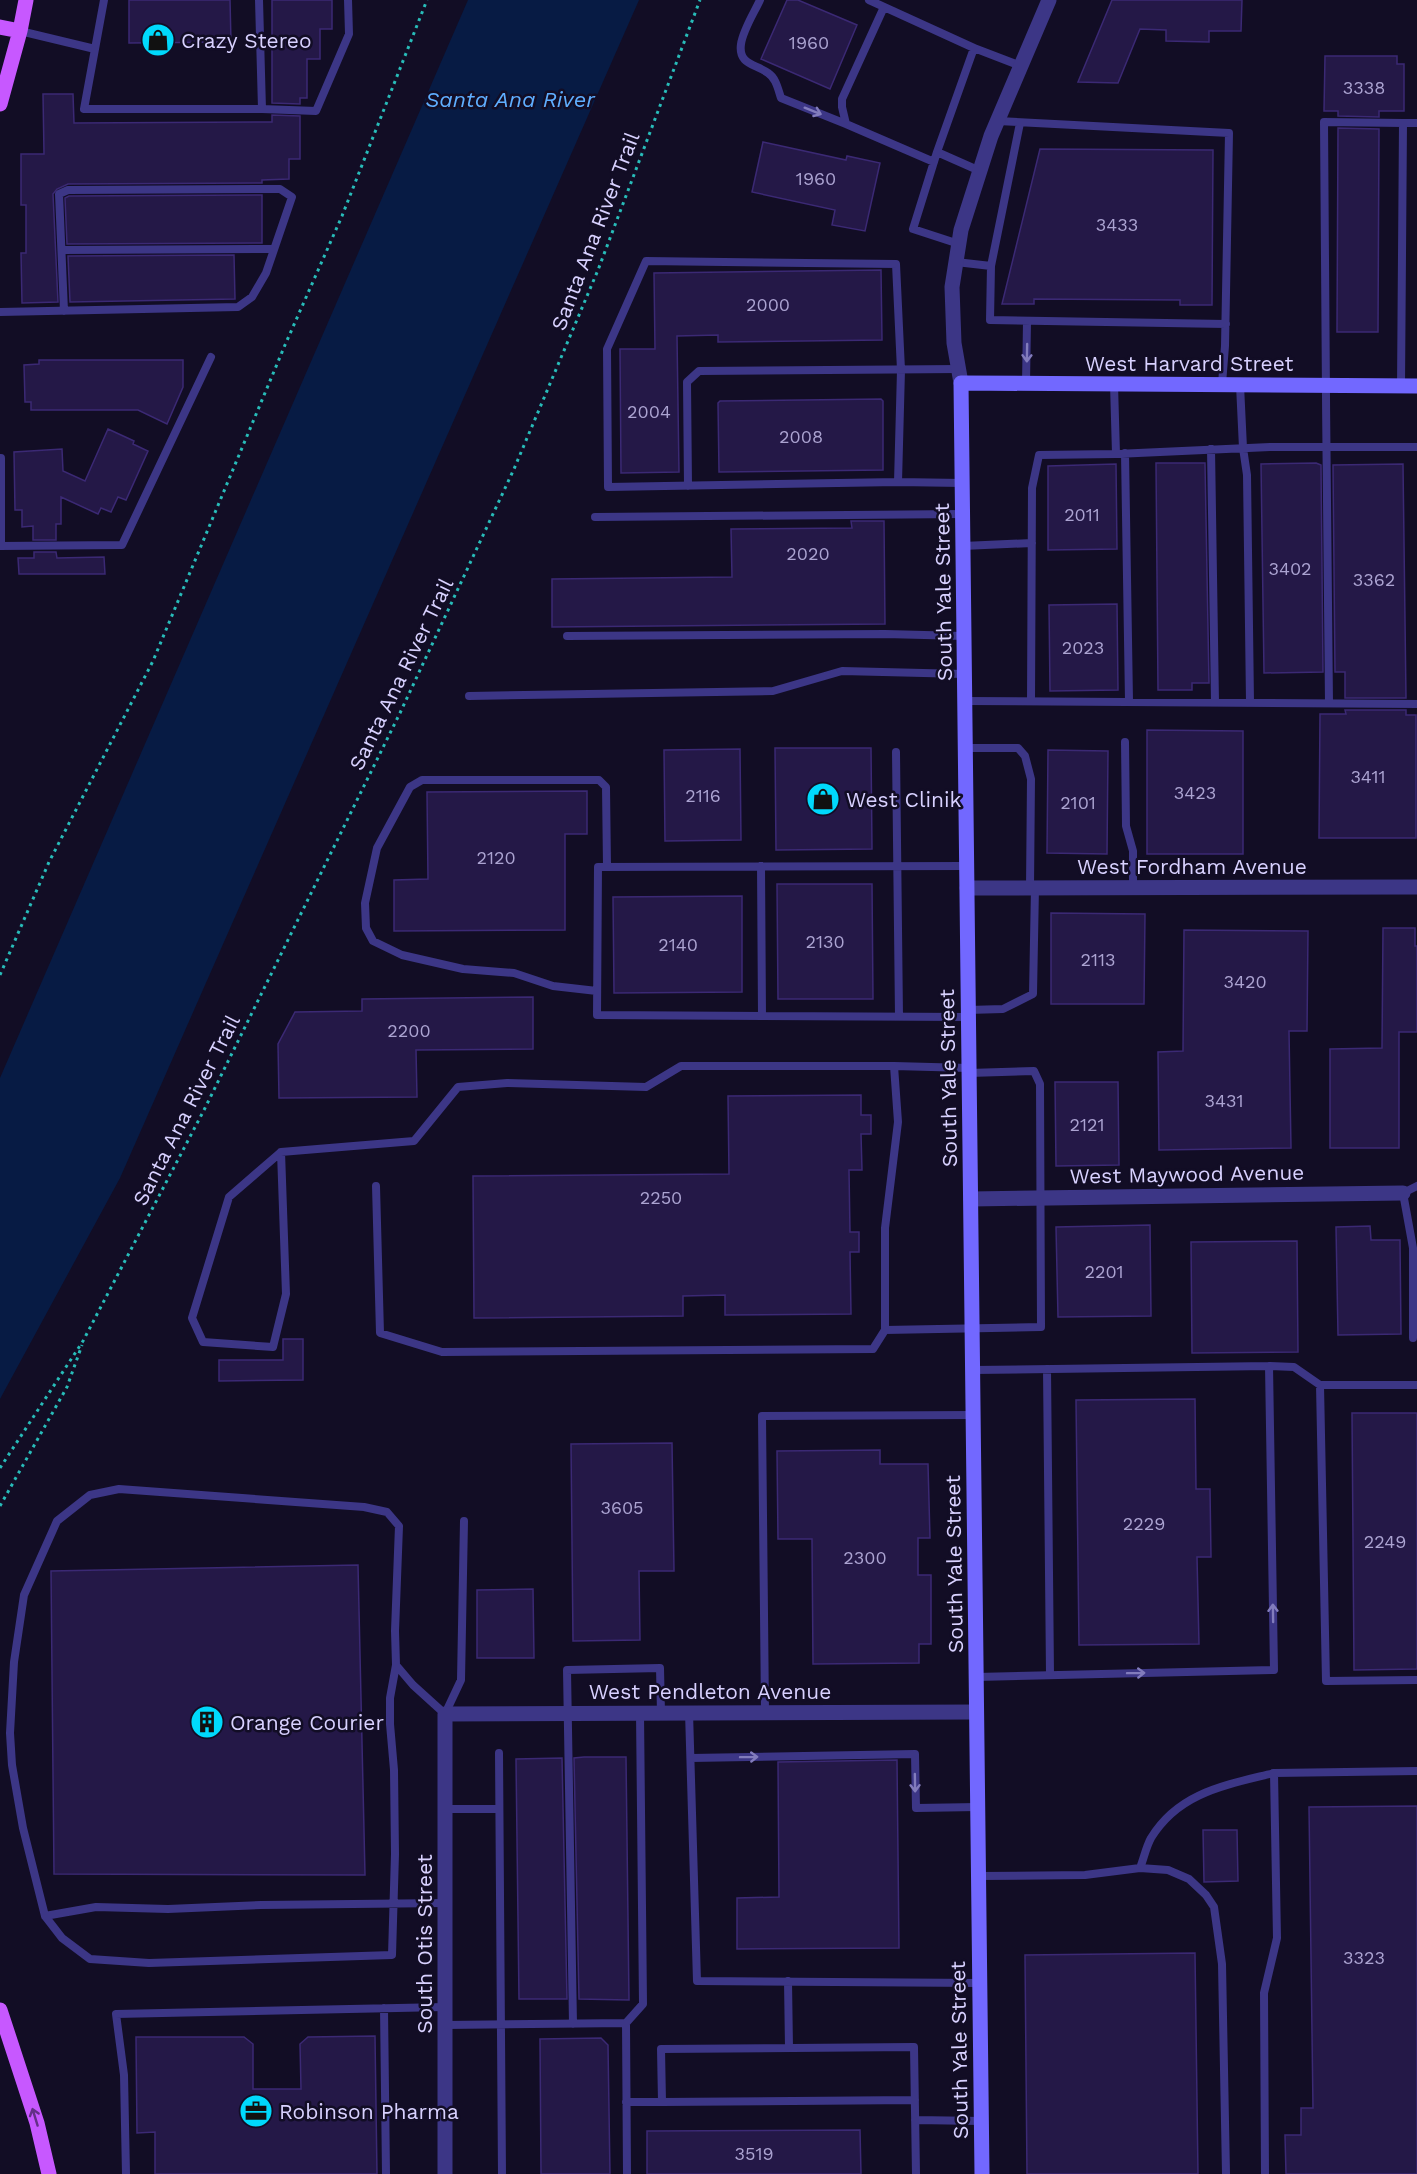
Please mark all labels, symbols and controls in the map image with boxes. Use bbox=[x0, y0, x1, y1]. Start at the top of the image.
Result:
shop icon: Crazy Stereo bbox=[140, 22, 176, 58]
place label: Crazy Stereo bbox=[181, 28, 312, 53]
house number: 1960 bbox=[789, 32, 829, 53]
house number: 3338 bbox=[1343, 77, 1385, 98]
water label: Santa Ana River bbox=[425, 87, 596, 112]
one-way arrow bbox=[804, 106, 822, 117]
street label: Santa Ana River Trail bbox=[546, 128, 645, 334]
house number: 1960 bbox=[796, 168, 836, 189]
house number: 3433 bbox=[1096, 214, 1138, 235]
house number: 2000 bbox=[746, 294, 790, 315]
one-way arrow bbox=[1021, 342, 1033, 362]
street label: West Harvard Street bbox=[1085, 351, 1294, 376]
house number: 2004 bbox=[627, 401, 671, 422]
house number: 2008 bbox=[779, 426, 823, 447]
street label: South Yale Street bbox=[929, 503, 957, 681]
house number: 2011 bbox=[1064, 504, 1100, 525]
house number: 2020 bbox=[786, 543, 830, 564]
house number: 3402 bbox=[1268, 558, 1312, 579]
house number: 3362 bbox=[1353, 569, 1395, 590]
street label: Santa Ana River Trail bbox=[344, 573, 459, 774]
house number: 2023 bbox=[1062, 637, 1104, 658]
house number: 3411 bbox=[1350, 766, 1386, 787]
shop icon: West Clinik bbox=[805, 781, 841, 817]
house number: 3423 bbox=[1174, 782, 1216, 803]
house number: 2116 bbox=[685, 785, 721, 806]
place label: West Clinik bbox=[846, 787, 962, 812]
house number: 2101 bbox=[1060, 792, 1096, 813]
house number: 2120 bbox=[476, 847, 516, 868]
street label: West Fordham Avenue bbox=[1077, 854, 1307, 879]
house number: 2130 bbox=[805, 931, 845, 952]
house number: 2140 bbox=[658, 934, 698, 955]
house number: 2113 bbox=[1080, 949, 1116, 970]
house number: 3420 bbox=[1223, 971, 1267, 992]
street label: South Yale Street bbox=[934, 989, 962, 1167]
street label: Santa Ana River Trail bbox=[127, 1010, 245, 1209]
house number: 2200 bbox=[387, 1020, 431, 1041]
house number: 3431 bbox=[1204, 1090, 1244, 1111]
house number: 2121 bbox=[1069, 1114, 1105, 1135]
street label: West Maywood Avenue bbox=[1069, 1159, 1305, 1189]
house number: 2250 bbox=[640, 1187, 682, 1208]
house number: 2201 bbox=[1084, 1261, 1124, 1282]
street label: South Yale Street bbox=[940, 1475, 968, 1653]
house number: 3605 bbox=[600, 1497, 644, 1518]
house number: 2229 bbox=[1123, 1513, 1165, 1534]
house number: 2249 bbox=[1364, 1531, 1406, 1552]
house number: 2300 bbox=[843, 1547, 887, 1568]
one-way arrow bbox=[1268, 1604, 1279, 1624]
one-way arrow bbox=[1126, 1667, 1146, 1679]
street label: West Pendleton Avenue bbox=[589, 1679, 831, 1704]
building icon: Orange Courier bbox=[189, 1704, 225, 1740]
place label: Orange Courier bbox=[230, 1710, 384, 1735]
one-way arrow bbox=[739, 1751, 759, 1763]
one-way arrow bbox=[910, 1773, 921, 1793]
street label: South Otis Street bbox=[412, 1854, 437, 2034]
house number: 3323 bbox=[1343, 1947, 1385, 1968]
street label: South Yale Street bbox=[945, 1961, 973, 2139]
office icon: Robinson Pharma bbox=[238, 2093, 274, 2129]
place label: Robinson Pharma bbox=[279, 2099, 459, 2124]
one-way arrow bbox=[29, 2108, 40, 2127]
house number: 3519 bbox=[734, 2143, 774, 2164]

